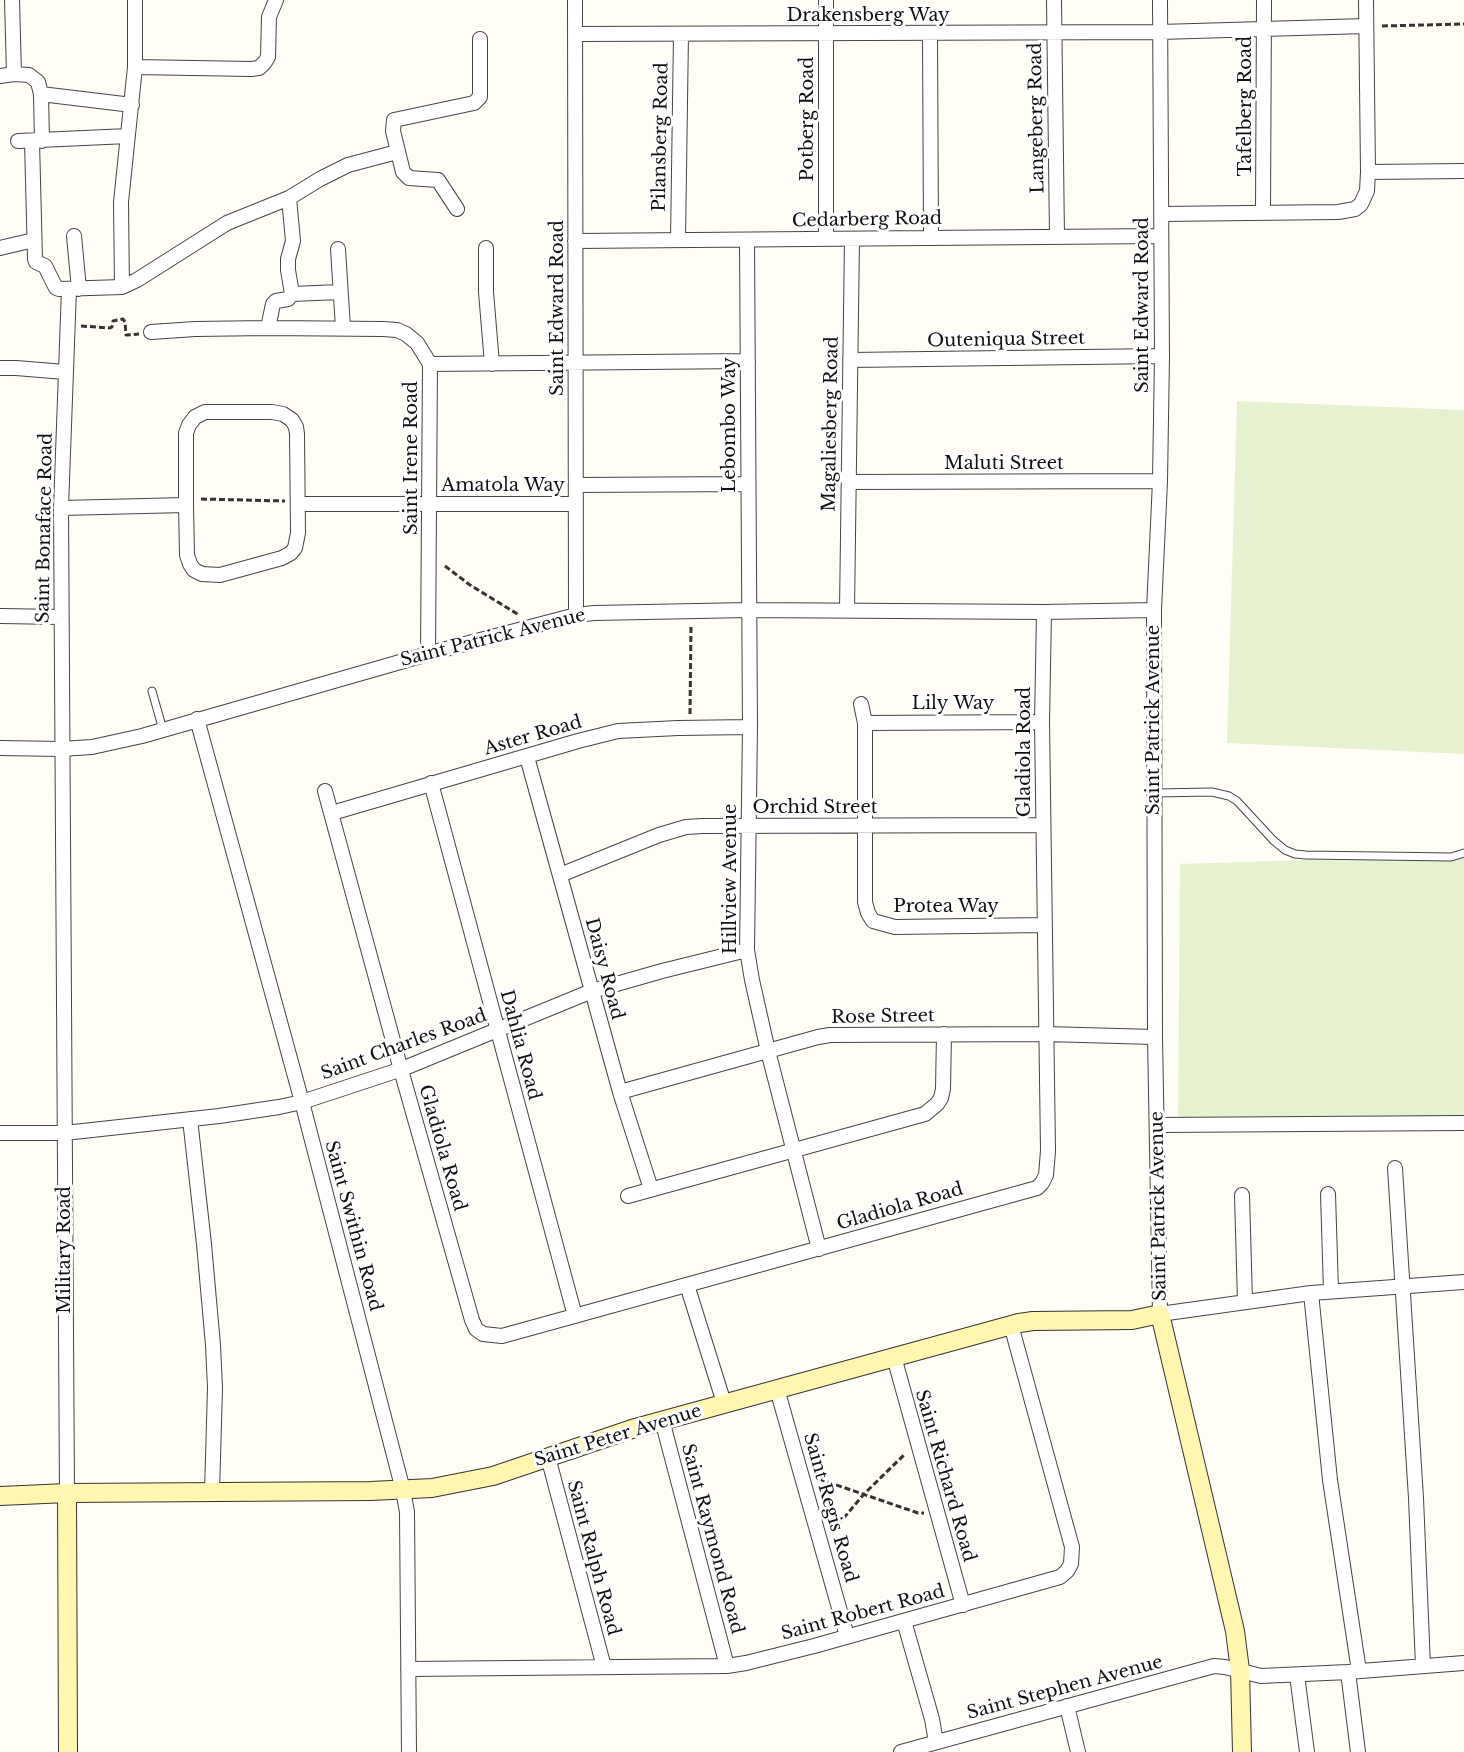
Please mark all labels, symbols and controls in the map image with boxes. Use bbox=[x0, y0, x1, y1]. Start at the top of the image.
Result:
street label: Drakensberg Way bbox=[786, 5, 950, 27]
street label: Tafelberg Road bbox=[1235, 36, 1257, 176]
street label: Langeberg Road bbox=[1025, 42, 1049, 194]
street label: Potberg Road bbox=[797, 57, 819, 181]
street label: Pilansberg Road bbox=[649, 62, 673, 212]
street label: Cedarberg Road bbox=[792, 208, 942, 232]
street label: Saint Edward Road bbox=[1132, 217, 1154, 393]
street label: Saint Edward Road bbox=[547, 220, 569, 396]
street label: Outeniqua Street bbox=[927, 328, 1085, 352]
street label: Magaliesberg Road bbox=[819, 336, 843, 512]
street label: Lebombo Way bbox=[719, 357, 741, 493]
street label: Saint Irene Road bbox=[401, 381, 423, 535]
street label: Saint Bonaface Road bbox=[33, 433, 57, 623]
street label: Maluti Street bbox=[944, 453, 1064, 475]
street label: Amatola Way bbox=[441, 475, 565, 497]
street label: Saint Patrick Avenue bbox=[398, 605, 588, 671]
street label: Saint Patrick Avenue bbox=[1143, 625, 1165, 815]
street label: Gladiola Road bbox=[1014, 687, 1036, 817]
street label: Lily Way bbox=[912, 693, 994, 715]
street label: Aster Road bbox=[482, 712, 584, 760]
street label: Orchid Street bbox=[752, 797, 878, 819]
street label: Hillview Avenue bbox=[720, 804, 742, 954]
street label: Protea Way bbox=[893, 896, 999, 918]
street label: Daisy Road bbox=[580, 916, 628, 1022]
street label: Dahlia Road bbox=[495, 988, 545, 1102]
street label: Saint Charles Road bbox=[318, 1005, 490, 1085]
street label: Rose Street bbox=[831, 1005, 935, 1029]
street label: Gladiola Road bbox=[414, 1082, 470, 1214]
street label: Saint Patrick Avenue bbox=[1147, 1111, 1171, 1301]
street label: Saint Swithin Road bbox=[320, 1138, 386, 1314]
street label: Gladiola Road bbox=[834, 1179, 966, 1235]
street label: Military Road bbox=[54, 1186, 76, 1314]
street label: Saint Richard Road bbox=[910, 1387, 980, 1565]
street label: Saint Peter Avenue bbox=[532, 1400, 704, 1472]
street label: Saint Regis Road bbox=[798, 1431, 862, 1585]
street label: Saint Raymond Road bbox=[676, 1442, 748, 1636]
street label: Saint Ralph Road bbox=[562, 1478, 624, 1638]
street label: Saint Robert Road bbox=[779, 1581, 947, 1645]
street label: Saint Stephen Avenue bbox=[965, 1651, 1165, 1725]

